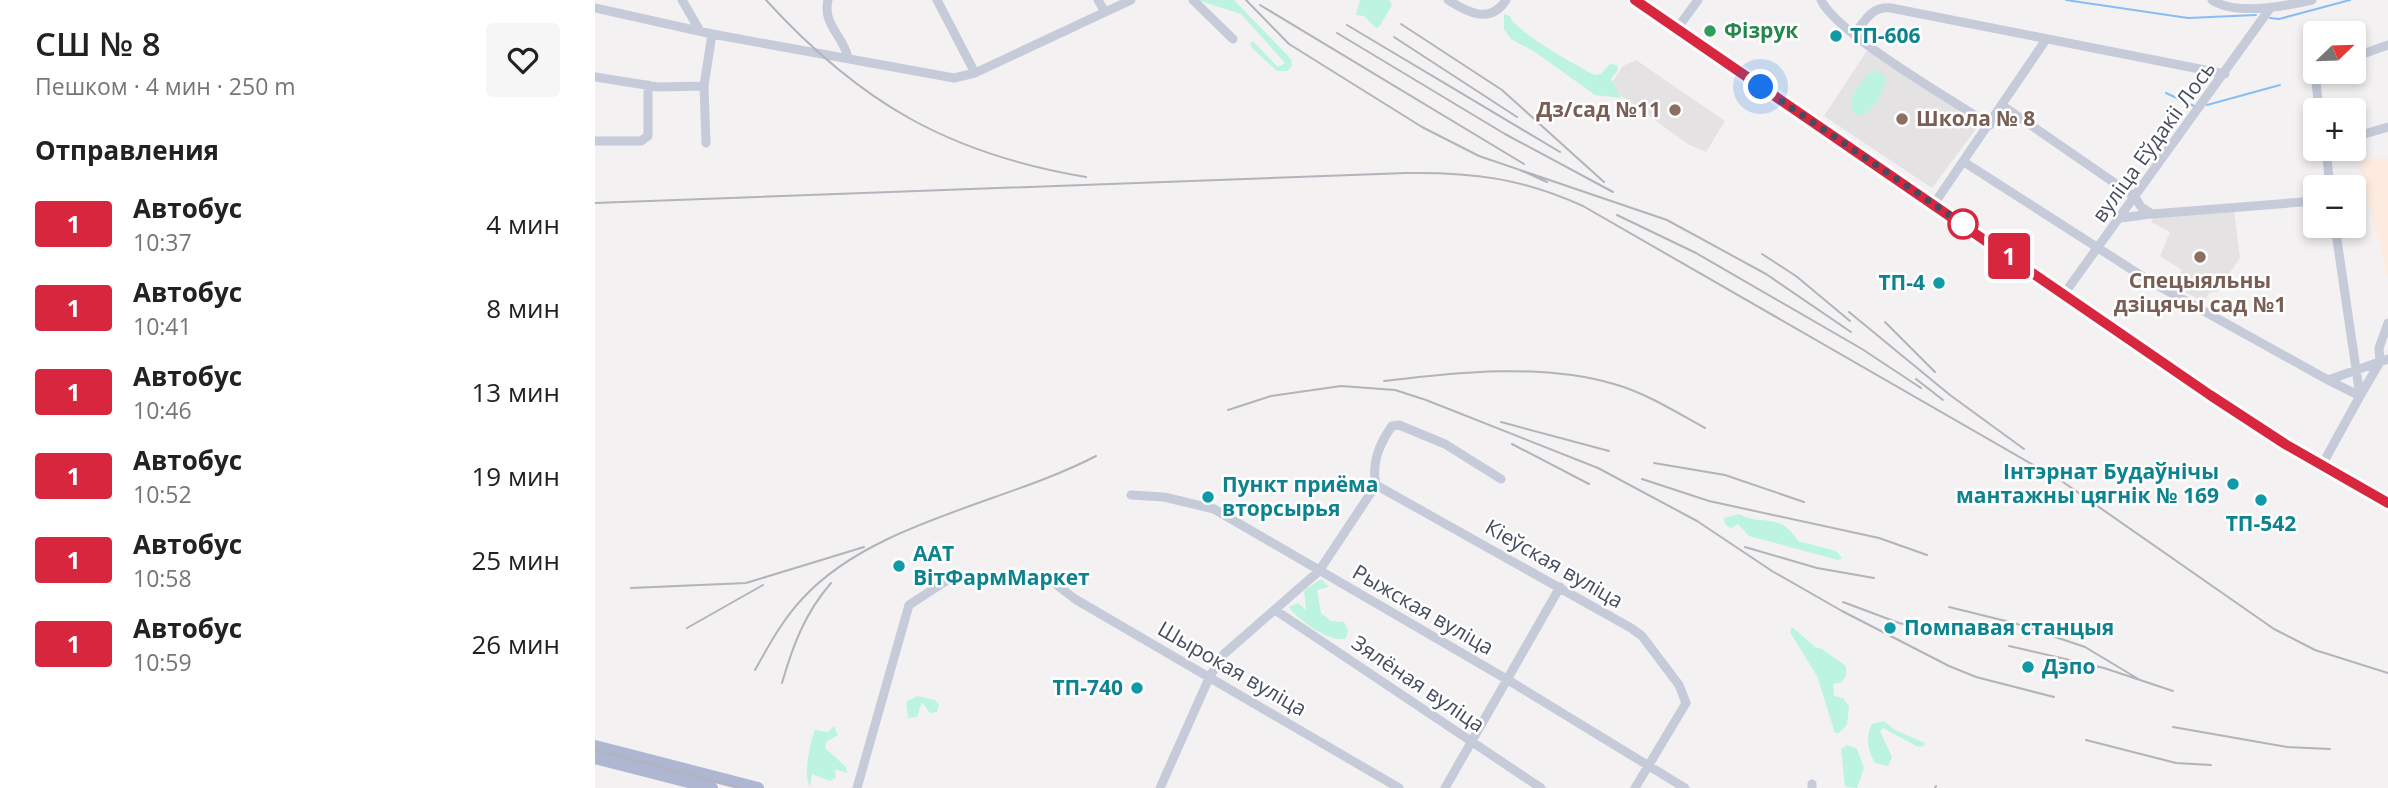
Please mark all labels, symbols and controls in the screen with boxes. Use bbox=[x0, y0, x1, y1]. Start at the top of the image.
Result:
place label: Фізрук bbox=[1724, 16, 1798, 44]
text: СШ № 8 bbox=[35, 21, 161, 66]
place label: ТП-606 bbox=[1850, 21, 1921, 49]
north arrow bbox=[2303, 21, 2366, 84]
map controls bbox=[2303, 21, 2366, 238]
button: heart bbox=[486, 23, 560, 97]
marker: Фізрук bbox=[1702, 23, 1718, 39]
marker: ТП-606 bbox=[1828, 28, 1844, 44]
street label: вуліца Еўдакіі Лось bbox=[2085, 55, 2221, 228]
your location bbox=[1743, 69, 1778, 104]
text: Пешком · 4 мин · 250 m bbox=[35, 70, 296, 102]
place label: Дз/сад №11 bbox=[1536, 95, 1661, 123]
button: + bbox=[2303, 98, 2366, 161]
marker: Дз/сад №11 bbox=[1667, 102, 1683, 118]
place label: Школа № 8 bbox=[1916, 104, 2035, 132]
marker: Школа № 8 bbox=[1894, 111, 1910, 127]
text: Отправления bbox=[35, 132, 219, 168]
button: − bbox=[2303, 175, 2366, 238]
text: Автобус bbox=[133, 190, 242, 226]
text: 4 мин bbox=[486, 206, 560, 242]
text: 1 bbox=[67, 207, 80, 240]
unlabelled marker bbox=[1948, 209, 1978, 239]
text: 10:37 bbox=[133, 226, 192, 258]
line badge: 1 bbox=[1986, 233, 2032, 279]
text: 1 bbox=[2002, 239, 2016, 272]
marker: Спецыяльны дзіцячы сад №1 bbox=[2192, 249, 2208, 265]
place label: Спецыяльны дзіцячы сад №1 bbox=[2114, 266, 2286, 318]
place label: ТП-4 bbox=[1878, 268, 1925, 296]
text: Автобус bbox=[133, 274, 242, 310]
marker: ТП-4 bbox=[1931, 275, 1947, 291]
text: 8 мин bbox=[486, 290, 560, 326]
text: 1 bbox=[67, 291, 80, 324]
text: 10:41 bbox=[133, 310, 192, 342]
text: Автобус bbox=[133, 358, 242, 394]
text: 13 мин bbox=[471, 374, 560, 410]
text: 1 bbox=[67, 375, 80, 408]
text: 10:46 bbox=[133, 394, 192, 426]
text: Автобус bbox=[133, 442, 242, 478]
place label: Інтэрнат Будаўнічы мантажны цягнік № 169 bbox=[1956, 457, 2219, 509]
text: 19 мин bbox=[471, 458, 560, 494]
text: 1 bbox=[67, 459, 80, 492]
place label: Пункт приёма вторсырья bbox=[1222, 470, 1379, 522]
marker: Інтэрнат Будаўнічы мантажны цягнік № 169 bbox=[2225, 476, 2241, 492]
text: 10:52 bbox=[133, 478, 192, 510]
marker: Пункт приёма вторсырья bbox=[1200, 489, 1216, 505]
marker: ТП-542 bbox=[2253, 492, 2269, 508]
place label: ТП-542 bbox=[2226, 509, 2296, 537]
street label: Кіеўская вуліца bbox=[1480, 512, 1629, 614]
text: Автобус bbox=[133, 526, 242, 562]
place label: ААТ ВітФармМаркет bbox=[913, 539, 1090, 591]
text: 25 мин bbox=[471, 542, 560, 578]
text: 1 bbox=[67, 543, 80, 576]
street label: Рыжская вуліца bbox=[1348, 557, 1499, 661]
marker: ААТ ВітФармМаркет bbox=[891, 558, 907, 574]
text: 10:58 bbox=[133, 562, 192, 594]
text: Автобус bbox=[133, 610, 242, 646]
place label: Помпавая станцыя bbox=[1904, 613, 2114, 641]
street label: Шырокая вуліца bbox=[1153, 614, 1312, 722]
marker: Помпавая станцыя bbox=[1882, 620, 1898, 636]
text: 26 мин bbox=[471, 626, 560, 662]
text: 1 bbox=[67, 627, 80, 660]
street label: Зялёная вуліца bbox=[1347, 628, 1490, 738]
text: 10:59 bbox=[133, 646, 192, 678]
place label: Дэпо bbox=[2042, 652, 2096, 680]
marker: Дэпо bbox=[2020, 659, 2036, 675]
place label: ТП-740 bbox=[1052, 673, 1123, 701]
marker: ТП-740 bbox=[1129, 680, 1145, 696]

